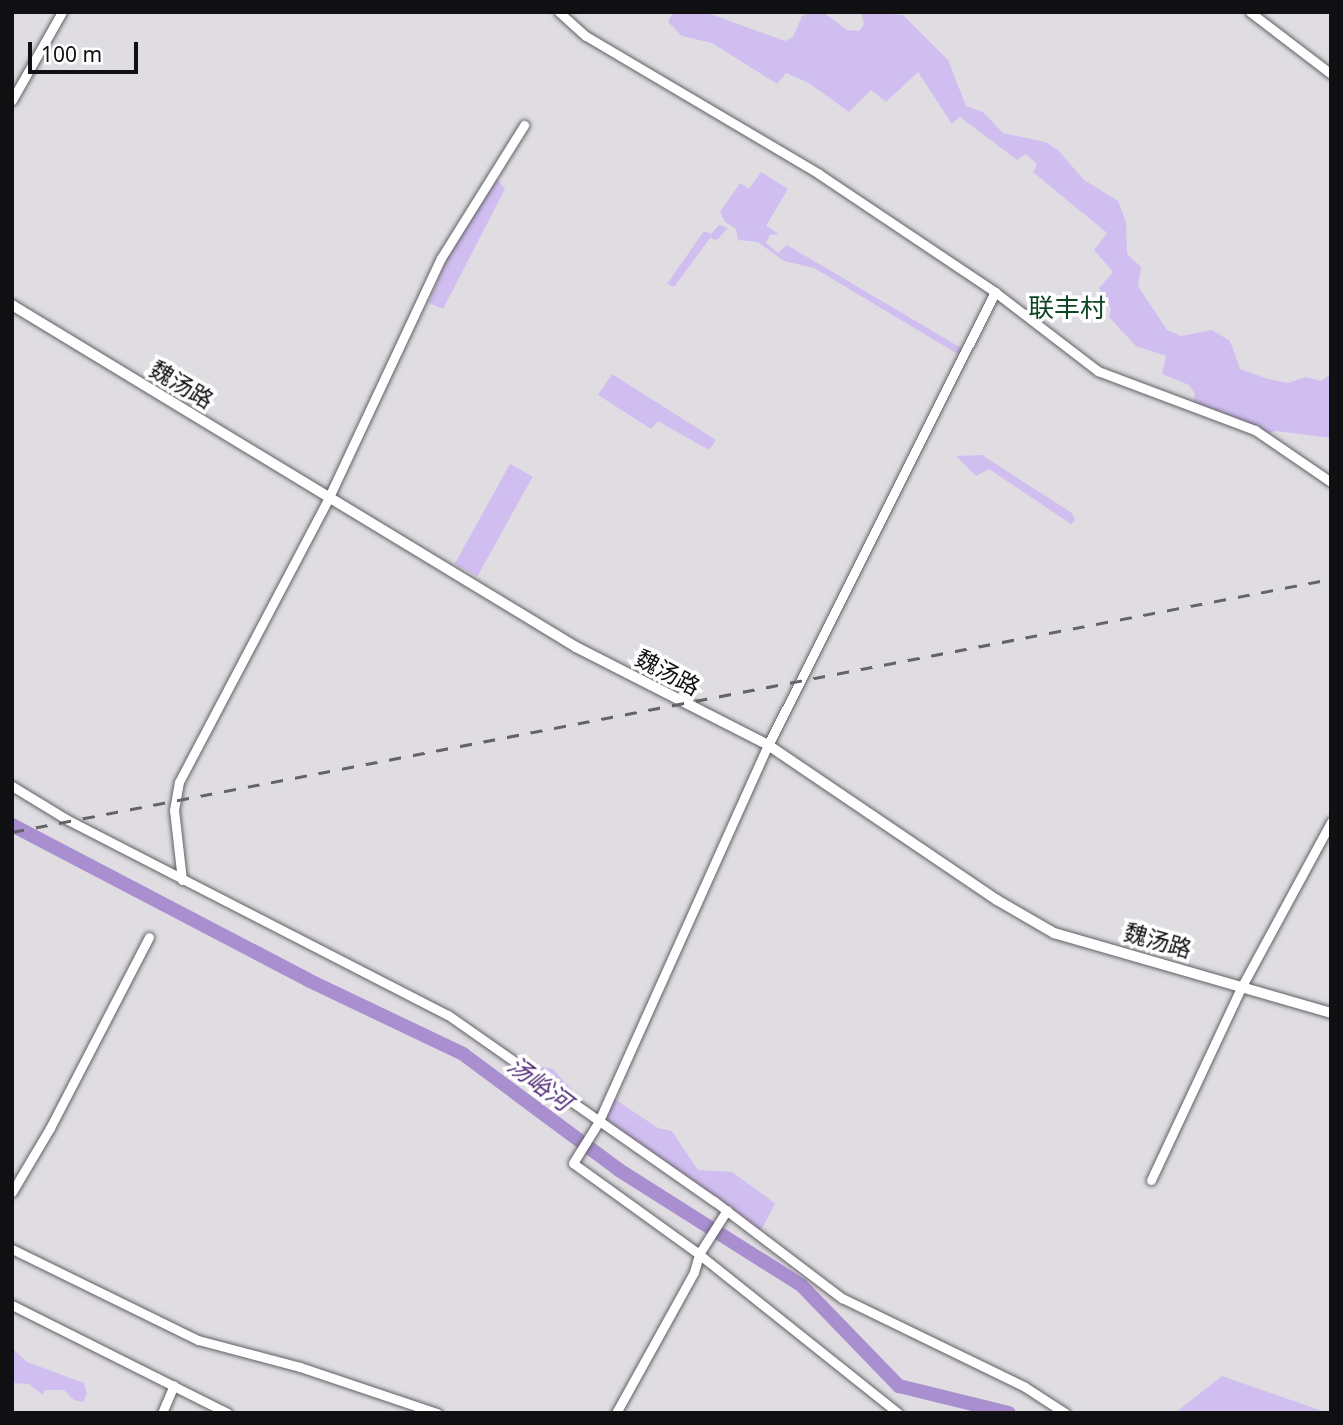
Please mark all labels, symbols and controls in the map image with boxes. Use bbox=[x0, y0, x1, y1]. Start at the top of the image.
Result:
scale bar bbox=[32, 28, 142, 72]
text: 100 m bbox=[41, 40, 102, 68]
district label: 联丰村 bbox=[1028, 292, 1106, 324]
street label: 魏汤路 bbox=[145, 354, 219, 414]
street label: 魏汤路 bbox=[631, 644, 705, 700]
street label: 魏汤路 bbox=[1121, 917, 1195, 963]
water label: 汤峪河 bbox=[503, 1050, 577, 1116]

